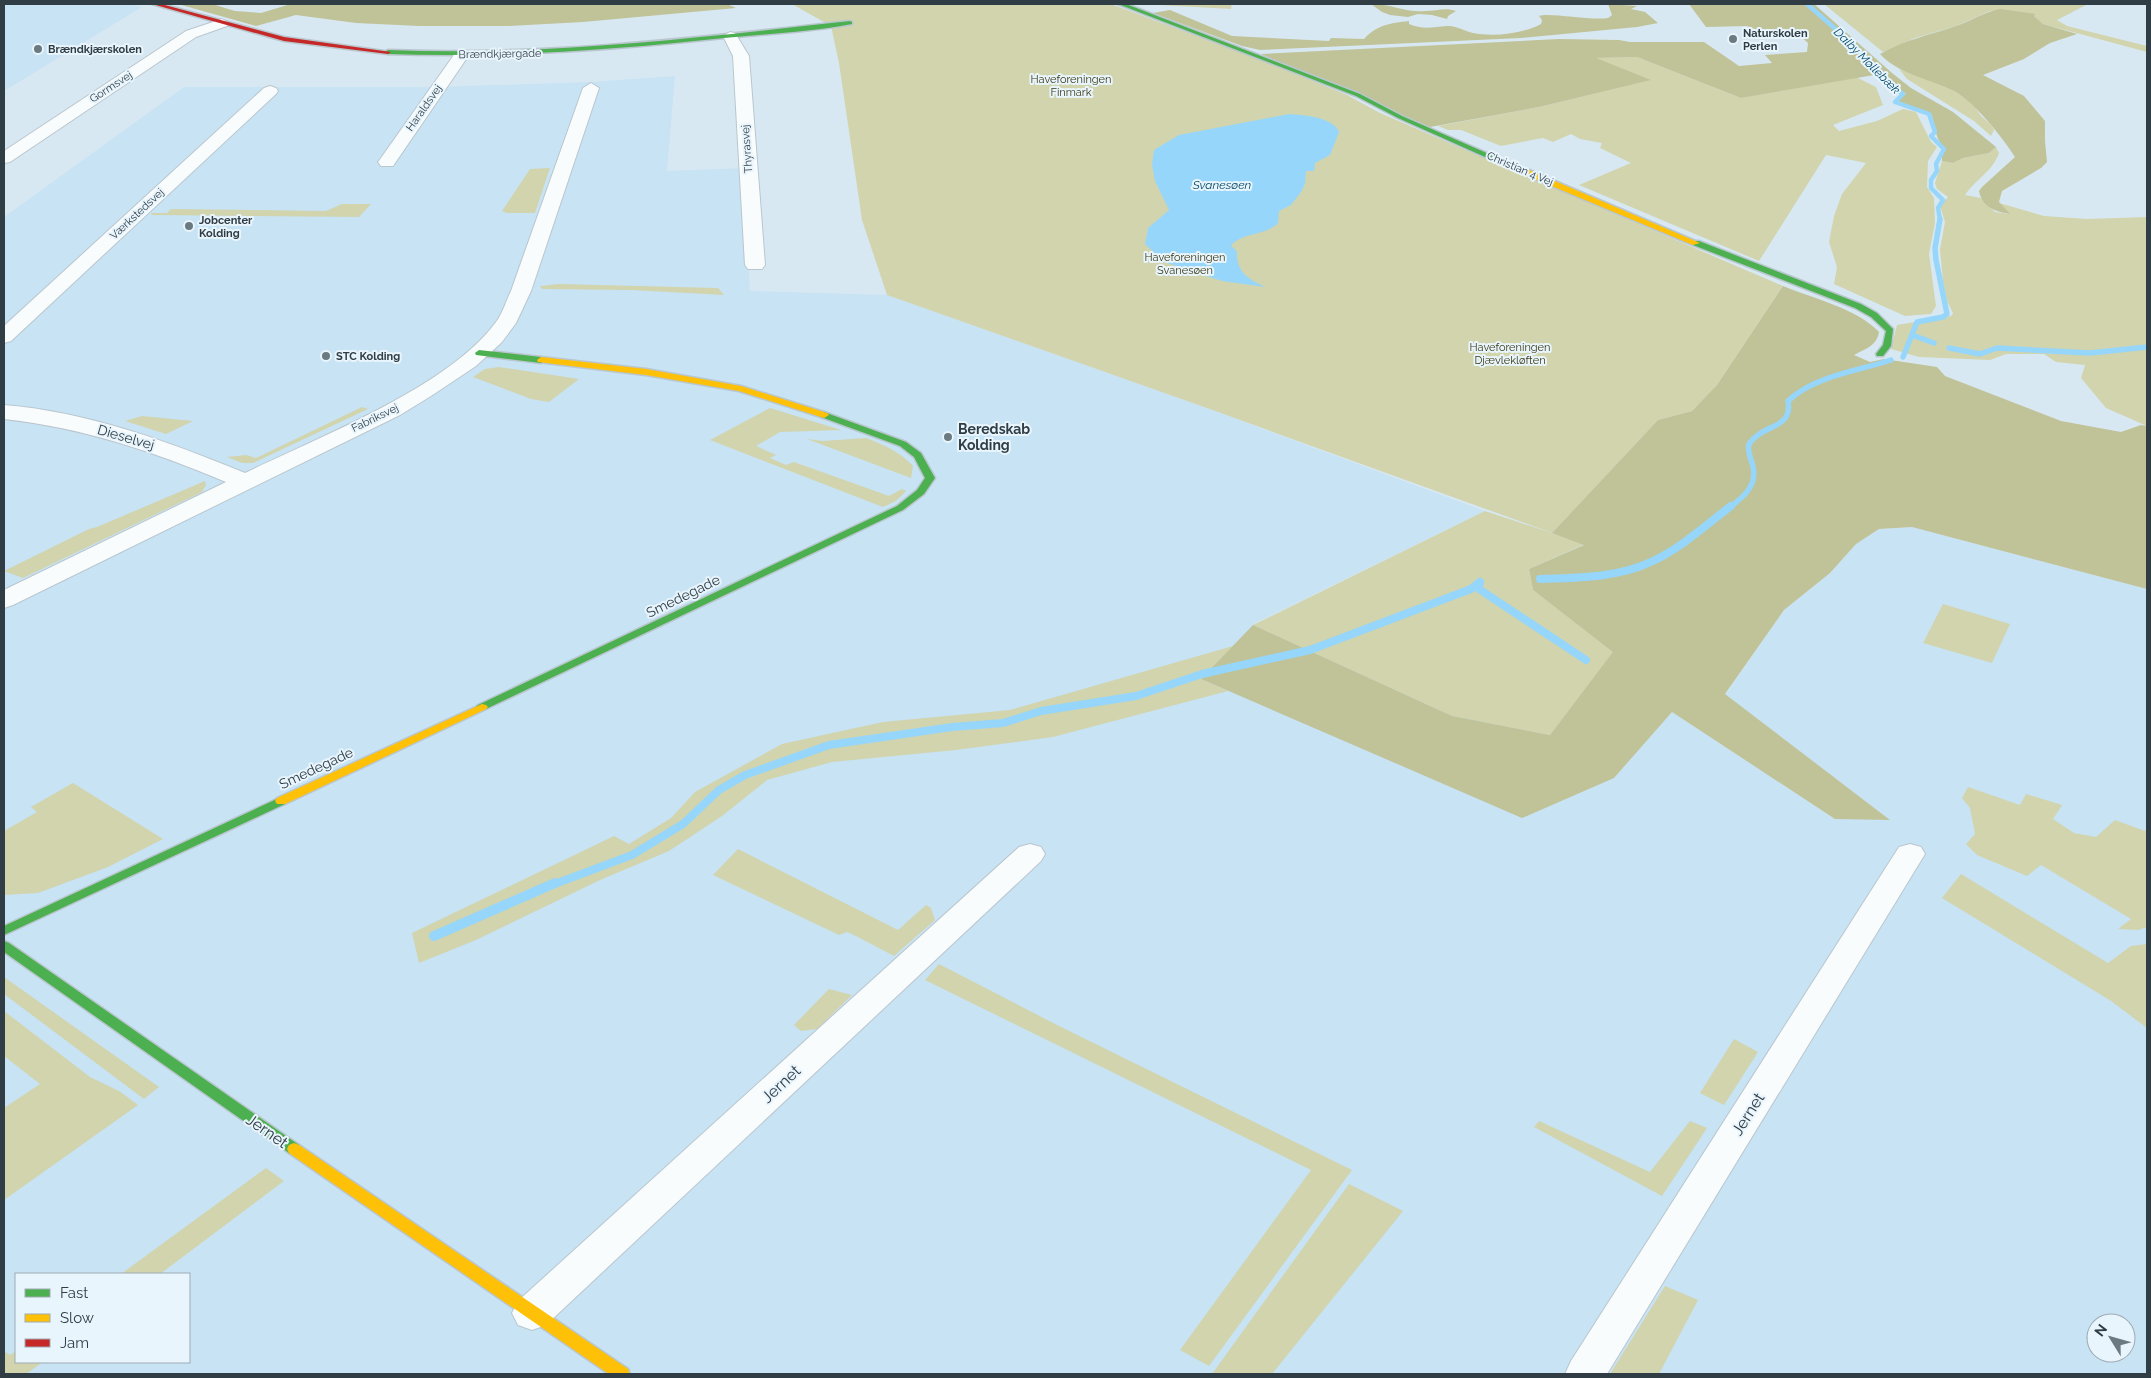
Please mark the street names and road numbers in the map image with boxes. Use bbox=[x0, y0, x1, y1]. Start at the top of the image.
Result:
street label: Brændkjærgade bbox=[458, 47, 542, 61]
street label: Gormsvej bbox=[87, 68, 135, 106]
street label: Haraldsvej bbox=[403, 82, 445, 134]
street label: Thyrasvej bbox=[739, 124, 755, 174]
street label: Christian 4 Vej bbox=[1485, 149, 1555, 189]
street label: Værkstedsvej bbox=[107, 186, 167, 242]
street label: Fabriksvej bbox=[349, 401, 401, 435]
street label: Dieselvej bbox=[96, 421, 156, 453]
street label: Smedegade bbox=[644, 571, 722, 621]
street label: Smedegade bbox=[276, 744, 356, 792]
street label: Jernet bbox=[757, 1061, 805, 1107]
street label: Jernet bbox=[1728, 1089, 1769, 1139]
street label: Jernet bbox=[242, 1110, 292, 1153]

